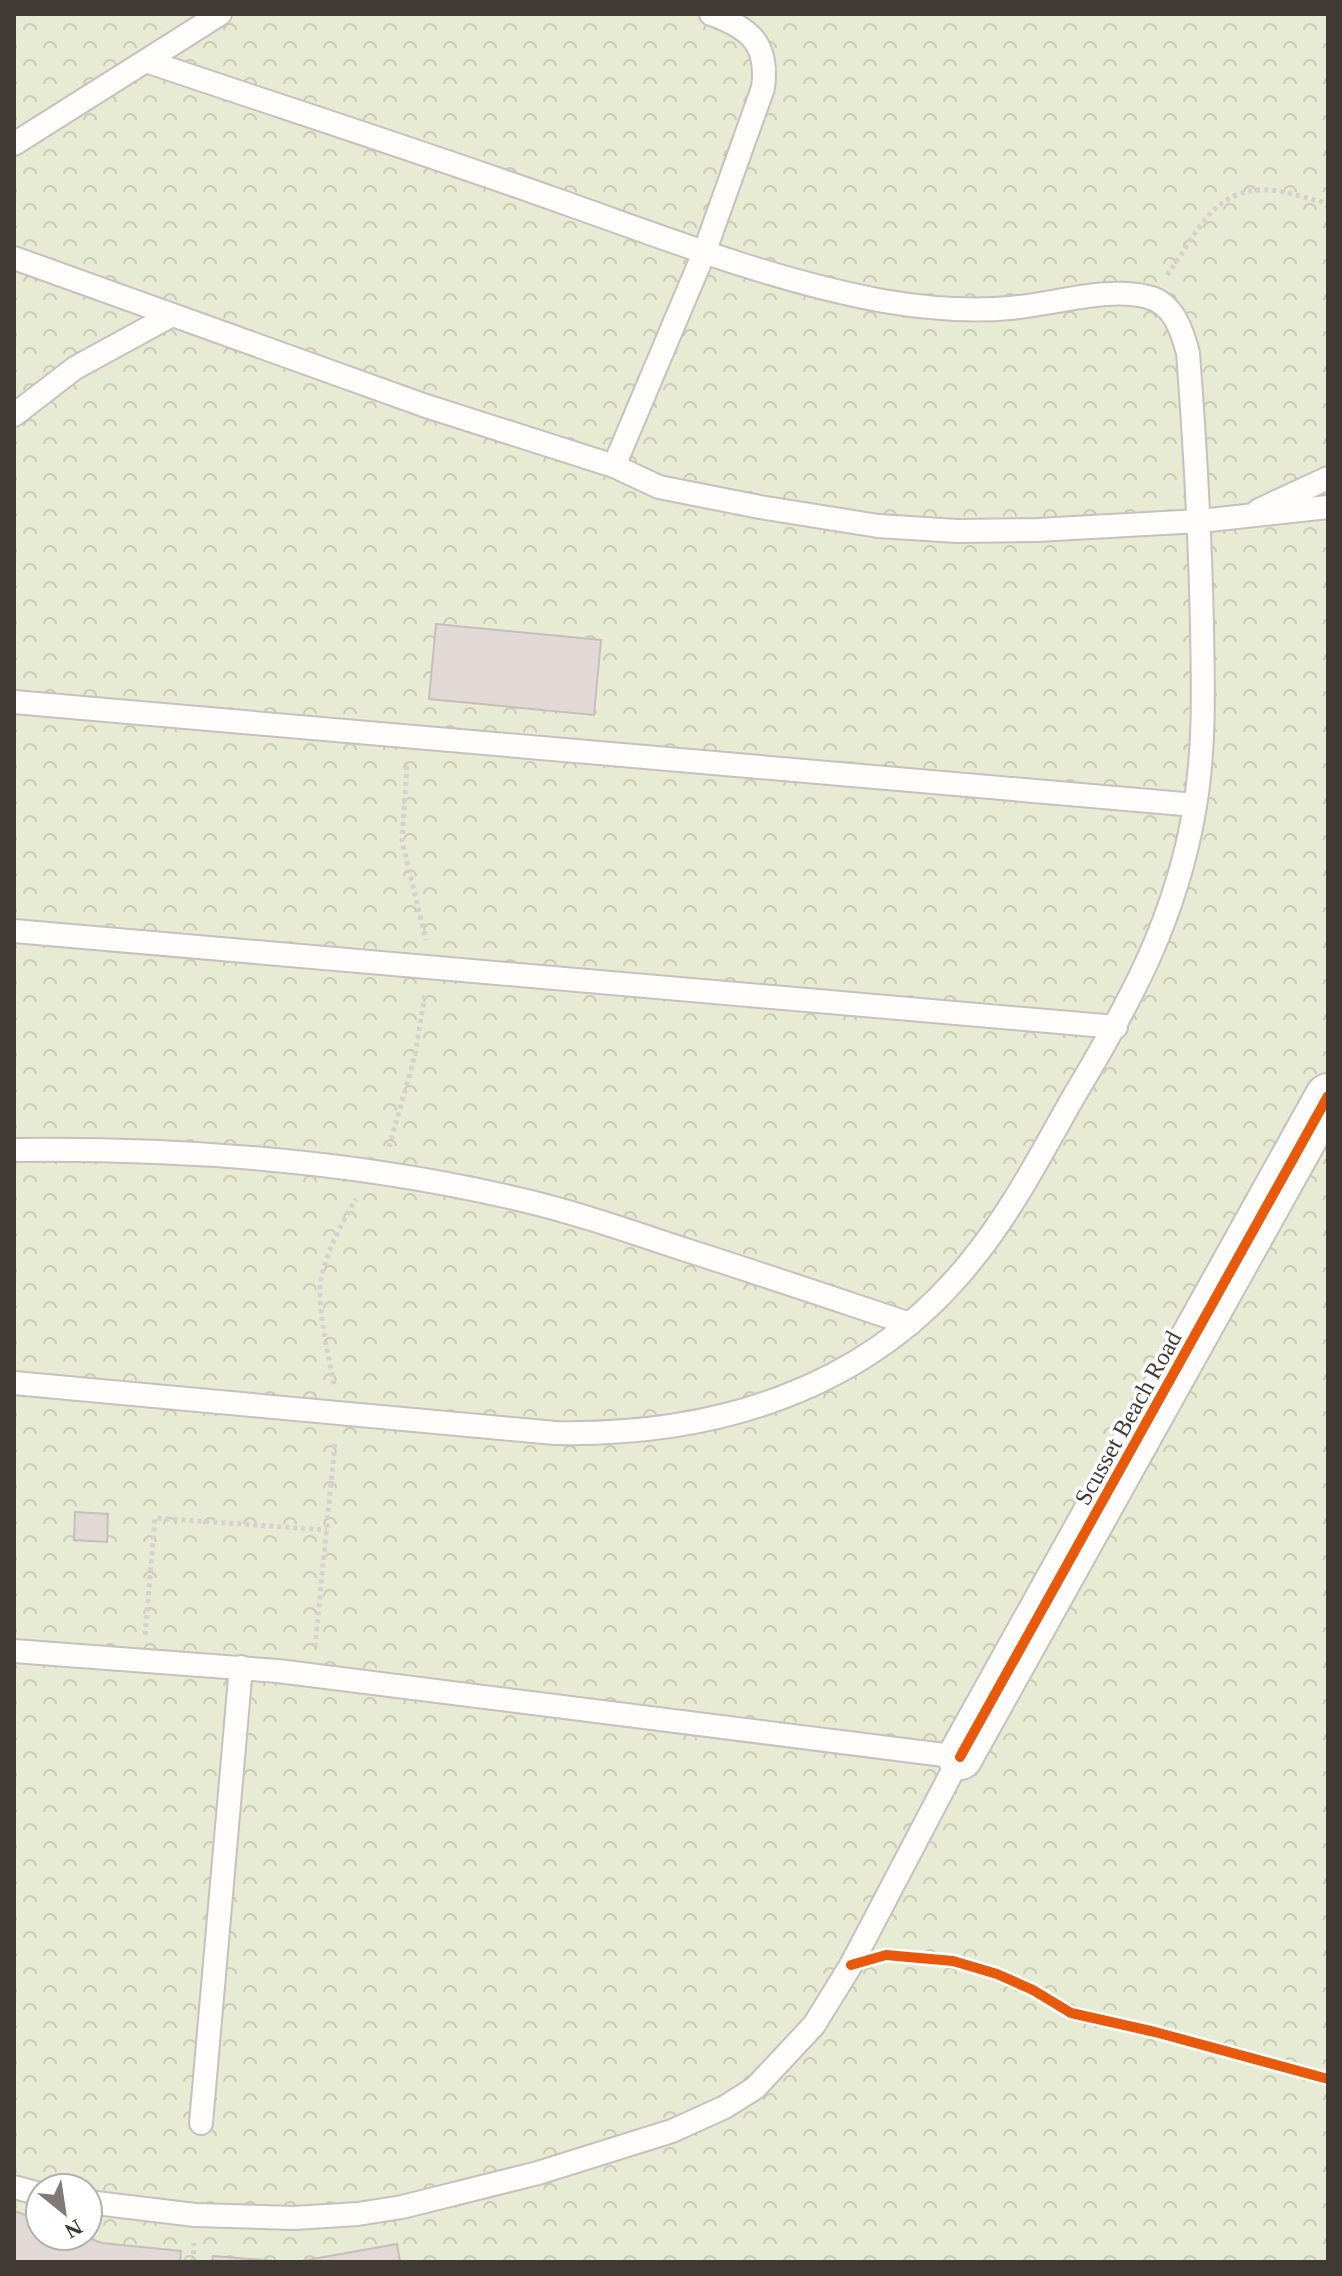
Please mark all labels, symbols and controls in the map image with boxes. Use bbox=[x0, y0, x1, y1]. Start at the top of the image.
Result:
street label: Scusset Beach Road bbox=[1069, 1327, 1187, 1509]
north arrow bbox=[24, 2172, 104, 2252]
text: N bbox=[61, 2214, 87, 2244]

